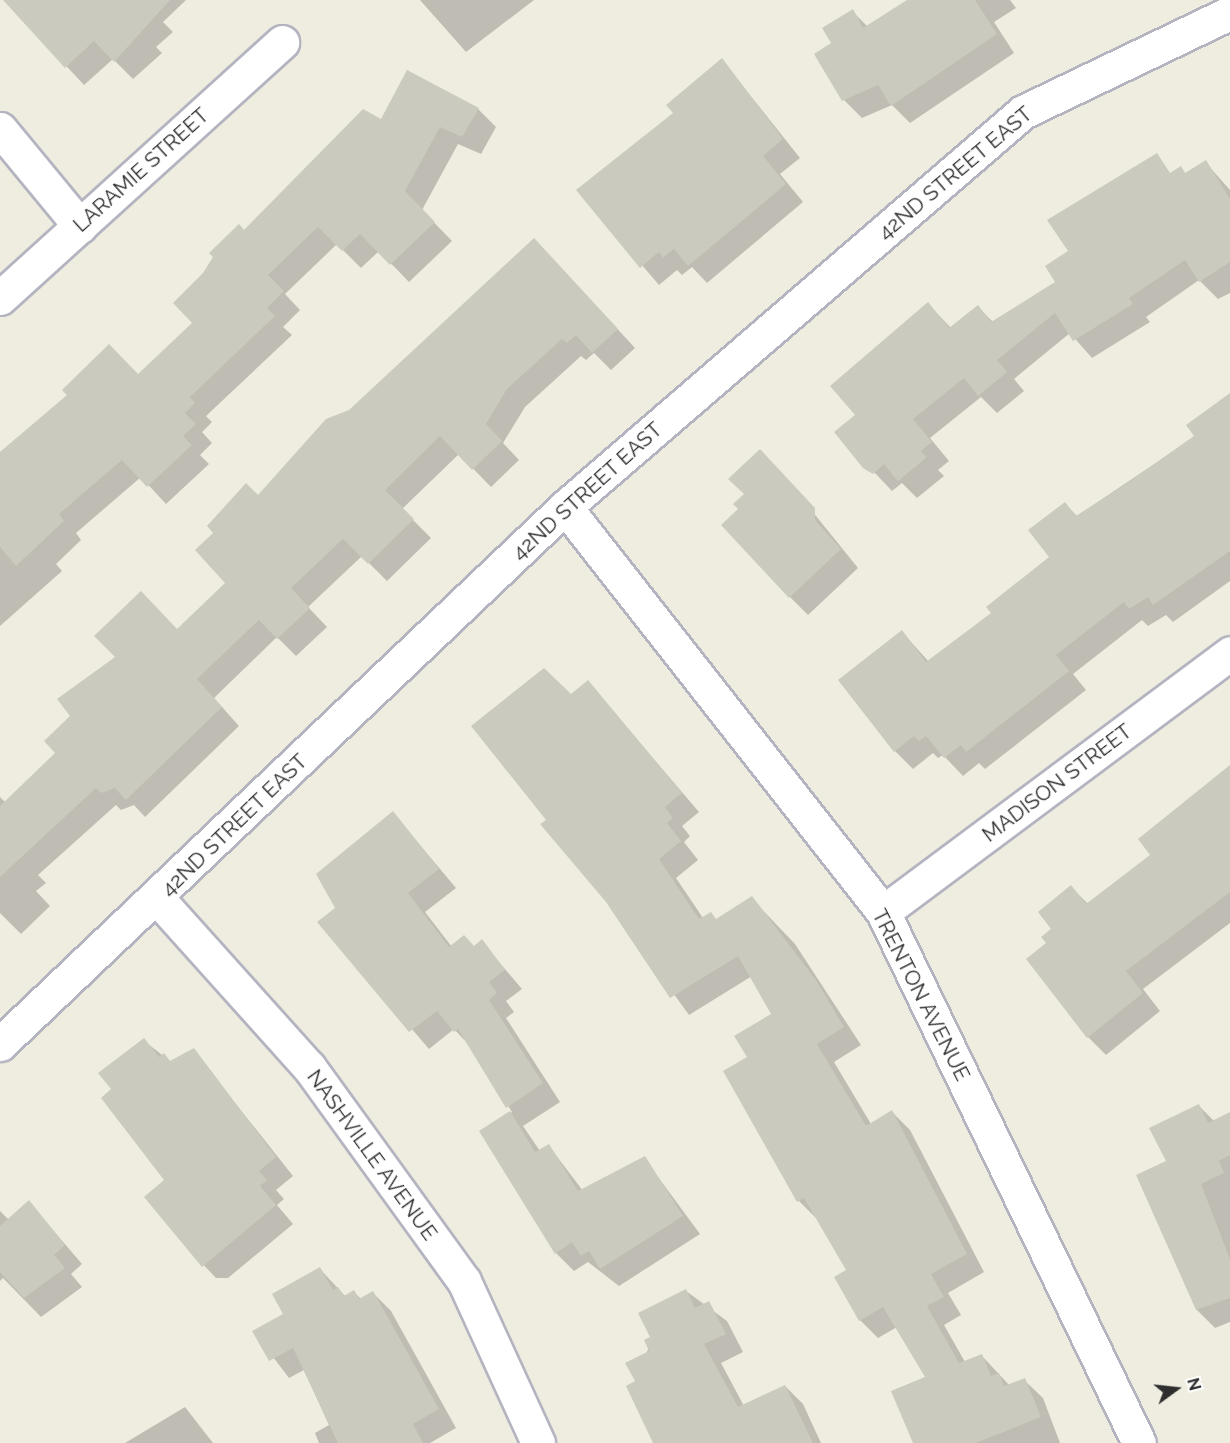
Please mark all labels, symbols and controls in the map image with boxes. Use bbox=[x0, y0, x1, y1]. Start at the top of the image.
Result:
street label: 42ND STREET EAST bbox=[872, 101, 1038, 245]
street label: LARAMIE STREET bbox=[68, 103, 214, 237]
street label: 42ND STREET EAST bbox=[506, 417, 668, 565]
street label: MADISON STREET bbox=[977, 719, 1137, 847]
street label: 42ND STREET EAST bbox=[155, 748, 313, 902]
street label: TRENTON AVENUE bbox=[867, 905, 975, 1085]
street label: NASHVILLE AVENUE bbox=[301, 1065, 443, 1245]
north arrow bbox=[1146, 1359, 1206, 1419]
text: N bbox=[1183, 1376, 1205, 1393]

